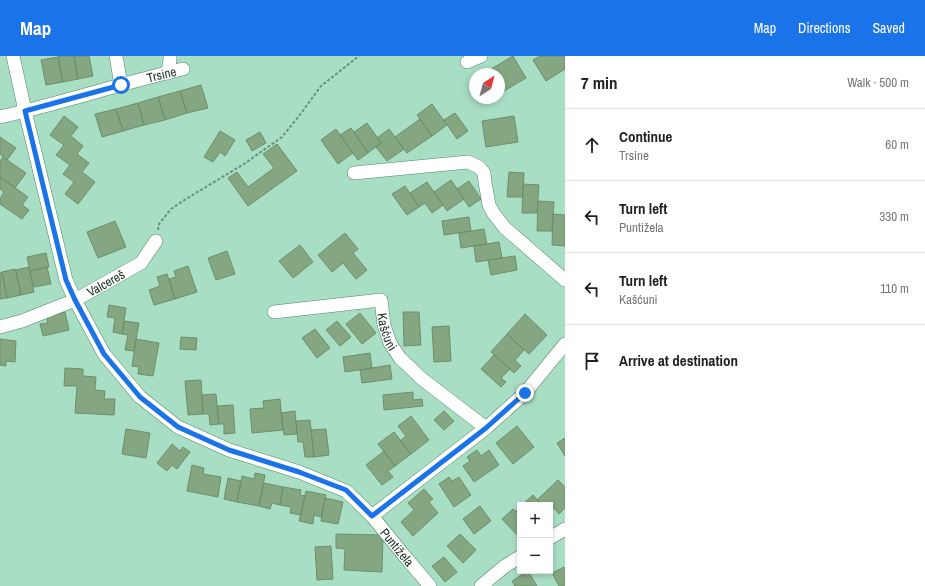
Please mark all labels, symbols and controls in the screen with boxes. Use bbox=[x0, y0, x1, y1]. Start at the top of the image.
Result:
text: Map bbox=[20, 15, 51, 41]
text: Map bbox=[754, 19, 776, 37]
text: Directions bbox=[798, 19, 850, 37]
text: Saved bbox=[872, 19, 905, 37]
street label: Trsine bbox=[145, 62, 178, 86]
north arrow bbox=[469, 68, 505, 104]
text: 7 min bbox=[581, 71, 617, 94]
text: Walk · 500 m bbox=[847, 74, 909, 91]
route start bbox=[112, 76, 130, 94]
text: Continue bbox=[619, 126, 672, 147]
icon: ahead bbox=[581, 134, 603, 156]
text: 60 m bbox=[885, 136, 909, 153]
text: Trsine bbox=[619, 147, 649, 164]
text: Turn left bbox=[619, 198, 667, 219]
icon: left bbox=[581, 206, 603, 228]
text: 330 m bbox=[879, 208, 909, 225]
text: Puntižela bbox=[619, 219, 663, 236]
street label: Valcereš bbox=[84, 265, 128, 300]
text: Turn left bbox=[619, 270, 667, 291]
icon: left bbox=[581, 278, 603, 300]
text: 110 m bbox=[880, 280, 909, 297]
text: Kašćuni bbox=[619, 291, 658, 308]
street label: Kašćuni bbox=[374, 312, 401, 354]
icon: arrive bbox=[581, 350, 603, 372]
text: Arrive at destination bbox=[619, 350, 738, 371]
route end bbox=[516, 384, 534, 402]
map controls bbox=[517, 502, 553, 574]
button: + bbox=[517, 502, 553, 538]
street label: Puntižela bbox=[377, 524, 418, 570]
button: − bbox=[517, 538, 553, 574]

